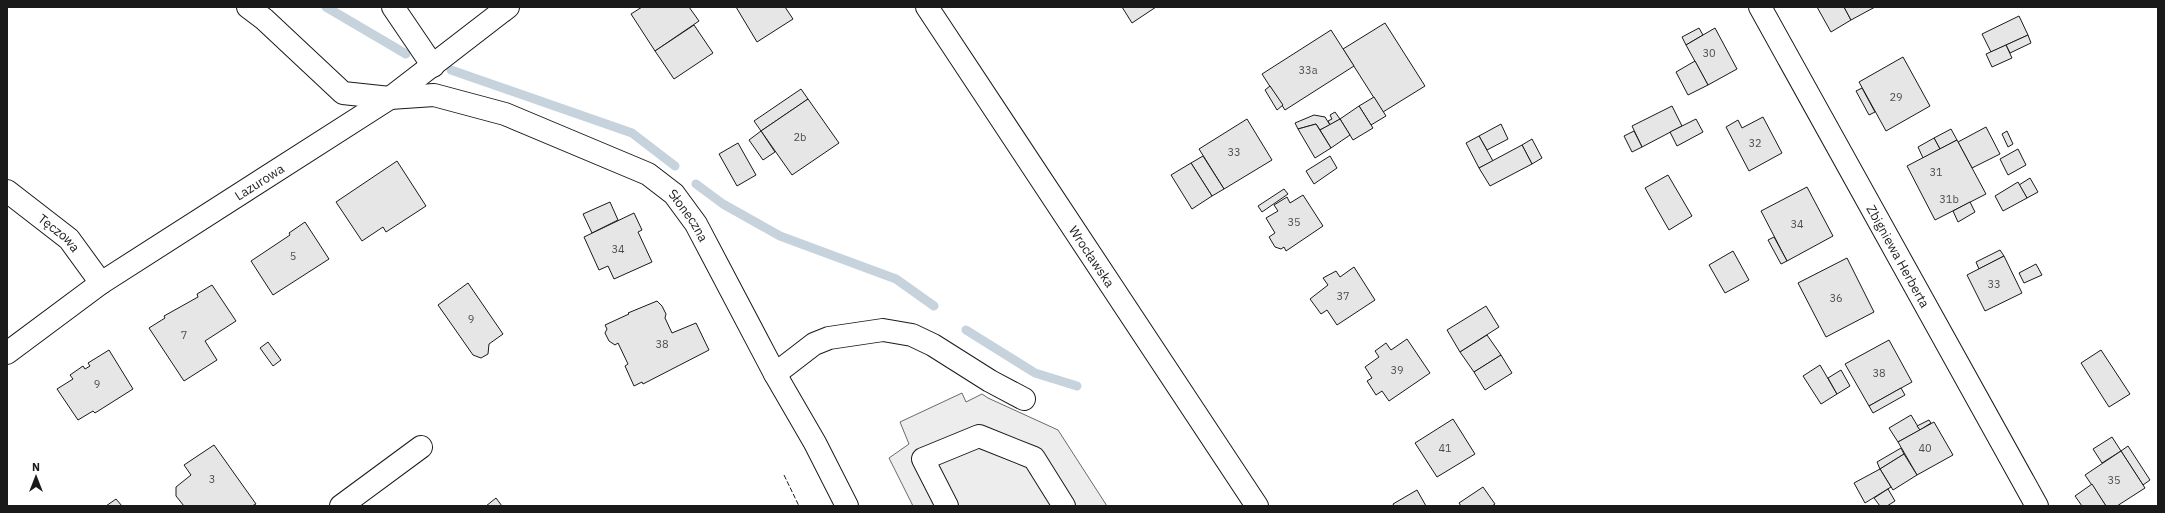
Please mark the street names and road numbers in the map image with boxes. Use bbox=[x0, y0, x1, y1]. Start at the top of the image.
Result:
street label: Lazurowa bbox=[231, 160, 287, 204]
street label: Słoneczna bbox=[665, 185, 712, 245]
street label: Zbigniewa Herberta bbox=[1863, 202, 1933, 311]
street label: Tęczowa bbox=[35, 210, 84, 255]
street label: Wrocławska bbox=[1065, 223, 1118, 291]

